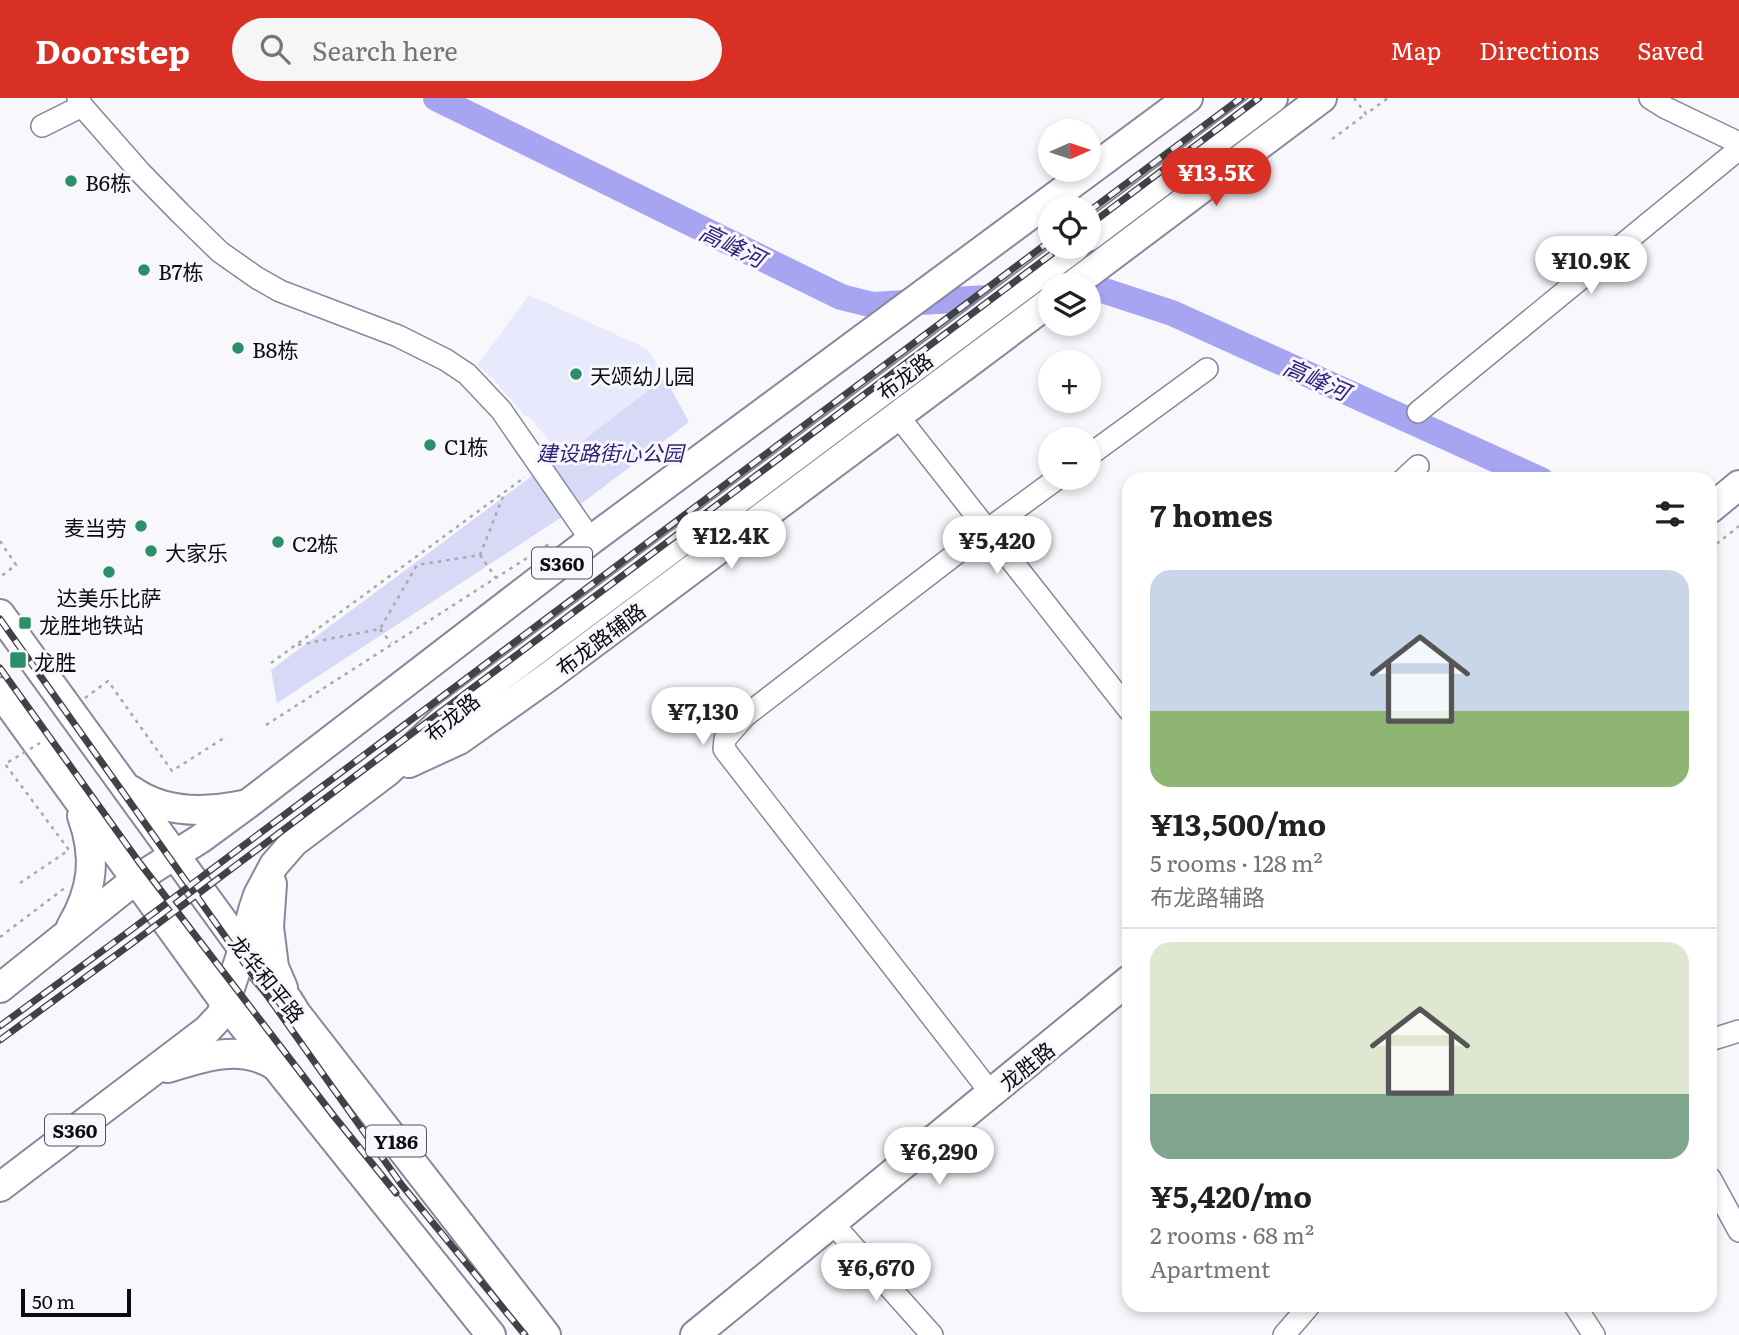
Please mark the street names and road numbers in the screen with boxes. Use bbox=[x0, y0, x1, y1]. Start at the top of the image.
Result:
street label: 布龙路 bbox=[870, 344, 938, 406]
road number: S360 bbox=[532, 548, 592, 578]
street label: 布龙路辅路 bbox=[549, 594, 651, 682]
street label: 布龙路 bbox=[417, 684, 485, 748]
street label: 龙华和平路 bbox=[223, 927, 313, 1029]
street label: 龙胜路 bbox=[992, 1033, 1060, 1097]
road number: S360 bbox=[45, 1114, 105, 1146]
road number: Y186 bbox=[366, 1126, 426, 1156]

